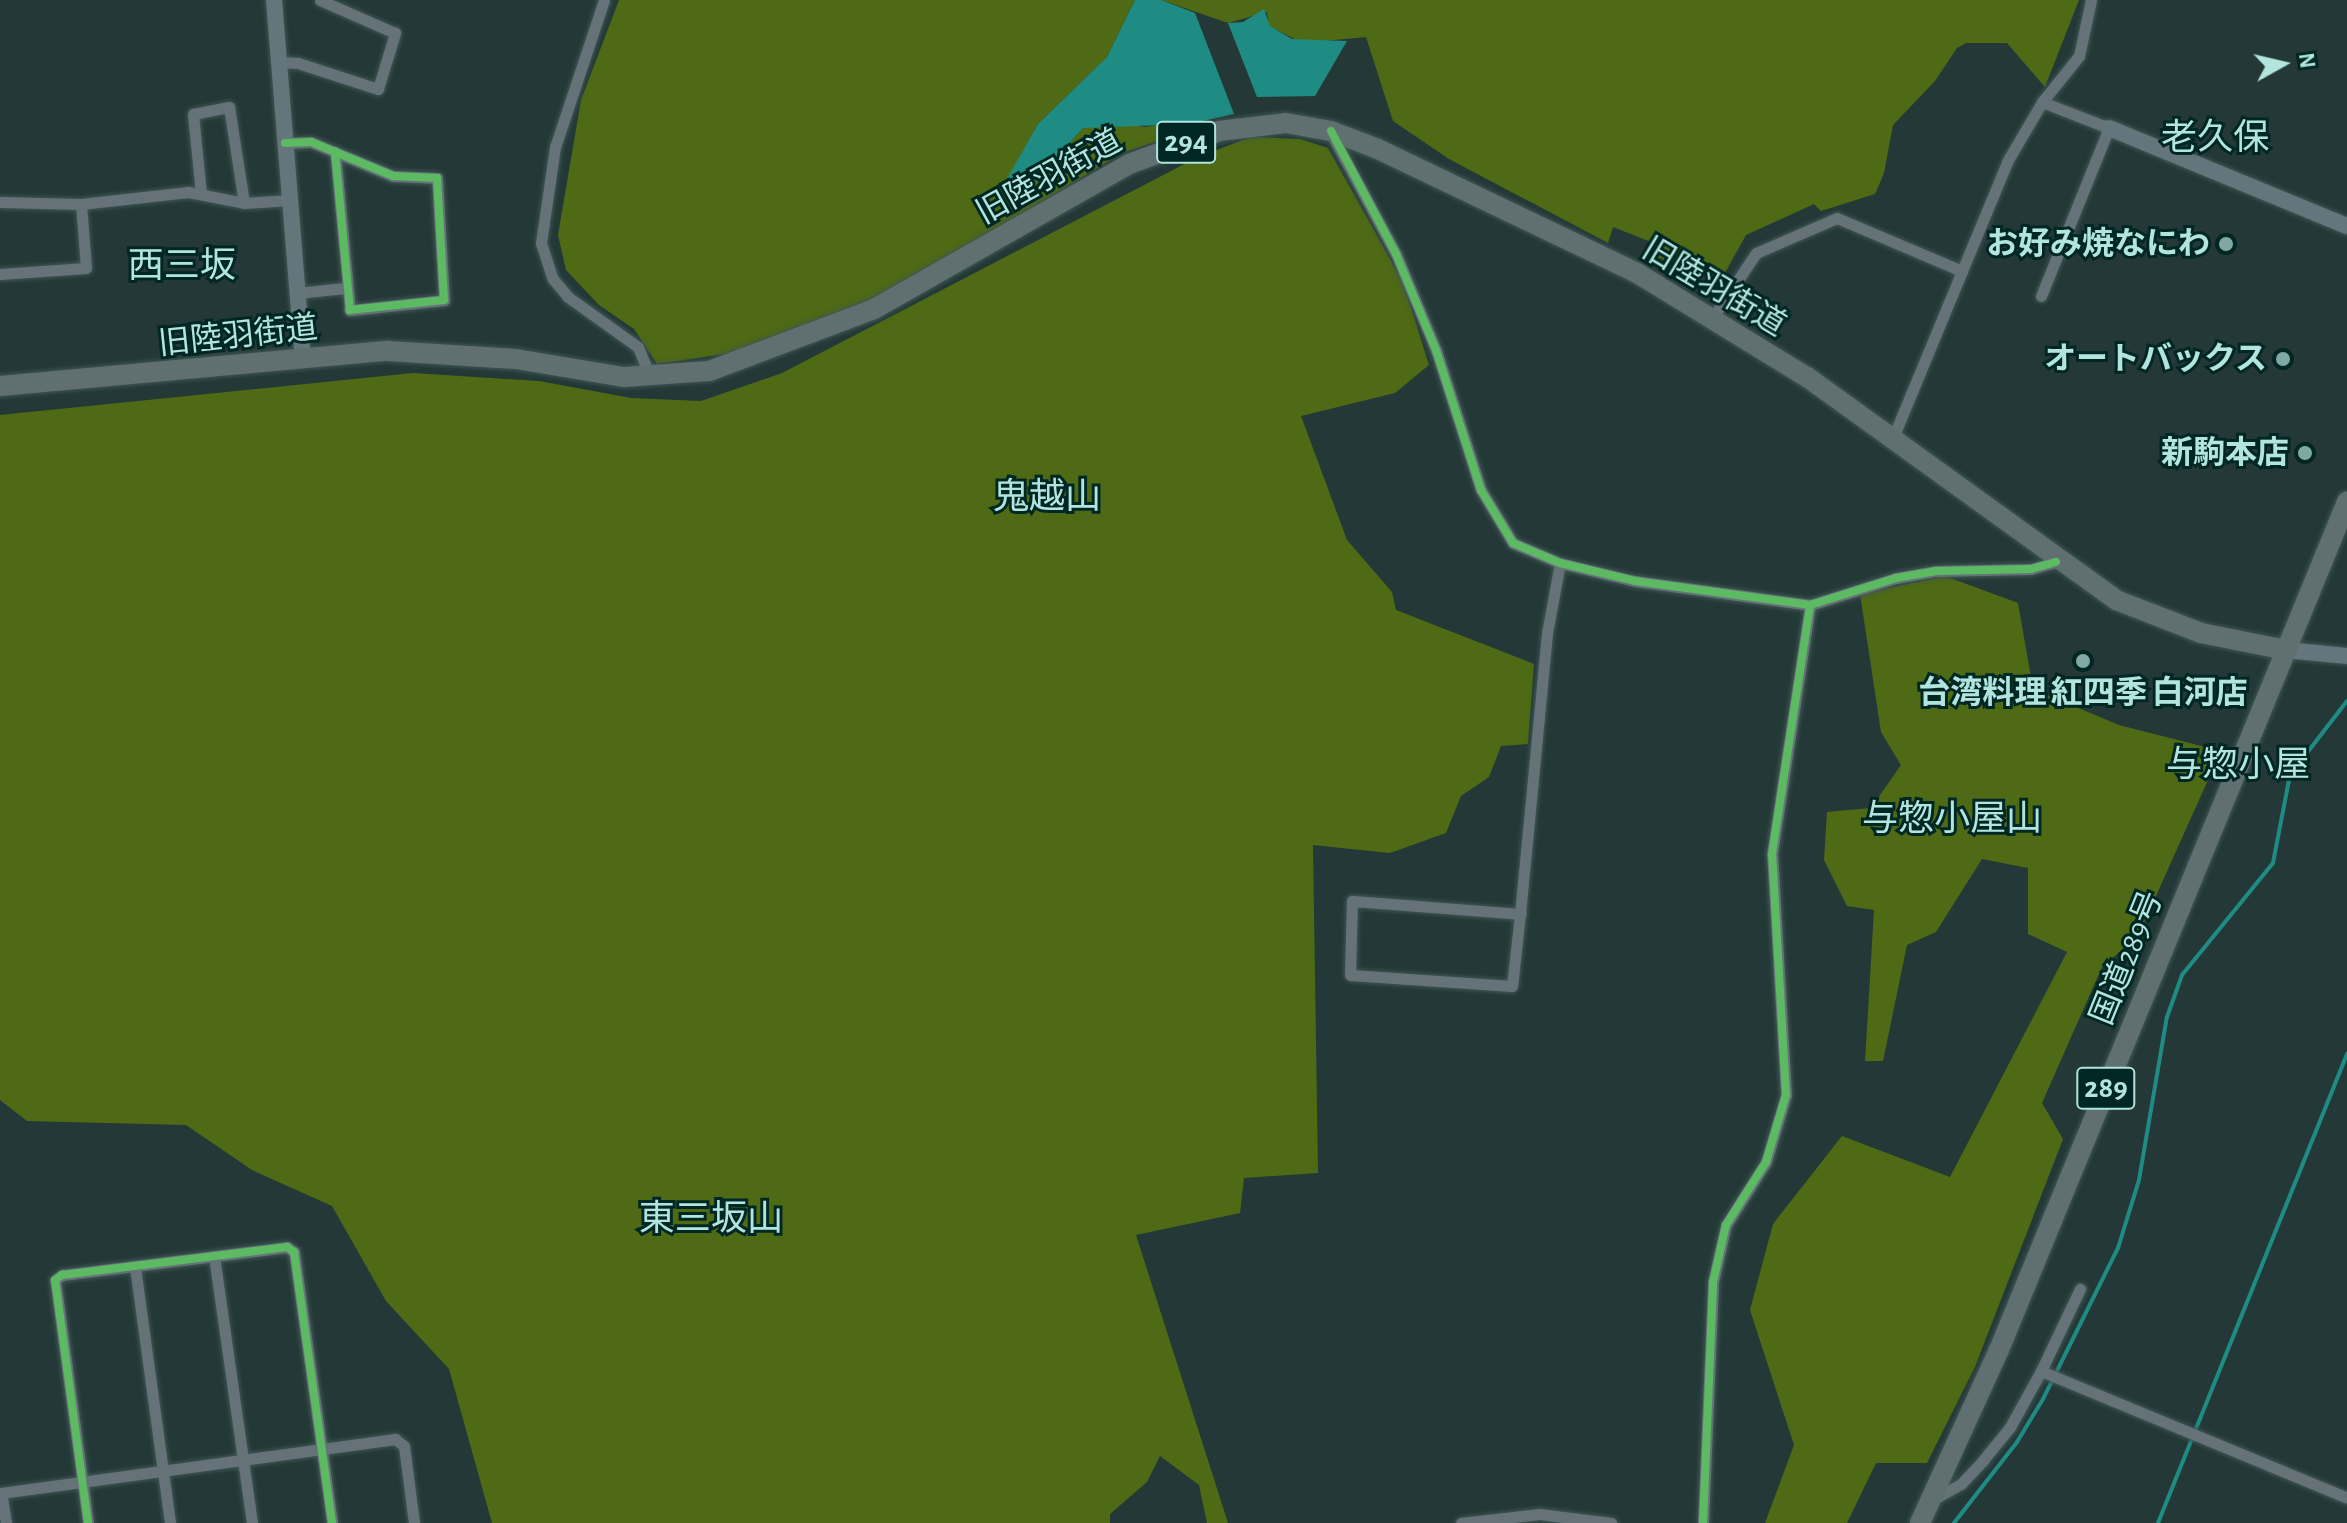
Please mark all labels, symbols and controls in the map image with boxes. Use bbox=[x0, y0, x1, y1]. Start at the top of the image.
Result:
north arrow bbox=[2243, 24, 2323, 104]
text: N bbox=[2295, 52, 2319, 70]
road number: 294 bbox=[1156, 116, 1216, 168]
district label: 老久保 bbox=[2161, 117, 2269, 161]
street label: 旧陸羽街道 bbox=[970, 121, 1128, 233]
place label: お好み焼なにわ bbox=[1986, 225, 2210, 263]
street label: 旧陸羽街道 bbox=[1636, 229, 1792, 345]
marker: お好み焼なにわ bbox=[2217, 235, 2235, 253]
district label: 西三坂 bbox=[128, 245, 236, 289]
street label: 旧陸羽街道 bbox=[156, 309, 320, 363]
place label: オートバックス bbox=[2043, 340, 2267, 378]
marker: オートバックス bbox=[2274, 350, 2292, 368]
place label: 新駒本店 bbox=[2161, 434, 2289, 472]
marker: 新駒本店 bbox=[2296, 444, 2314, 462]
district label: 鬼越山 bbox=[993, 476, 1101, 520]
marker: 台湾料理 紅四季 白河店 bbox=[2074, 652, 2092, 670]
place label: 台湾料理 紅四季 白河店 bbox=[1918, 674, 2248, 712]
district label: 与惣小屋 bbox=[2166, 744, 2310, 788]
district label: 与惣小屋山 bbox=[1862, 798, 2042, 842]
street label: 国道289号 bbox=[2083, 886, 2171, 1030]
road number: 289 bbox=[2076, 1062, 2136, 1114]
district label: 東三坂山 bbox=[639, 1198, 783, 1242]

